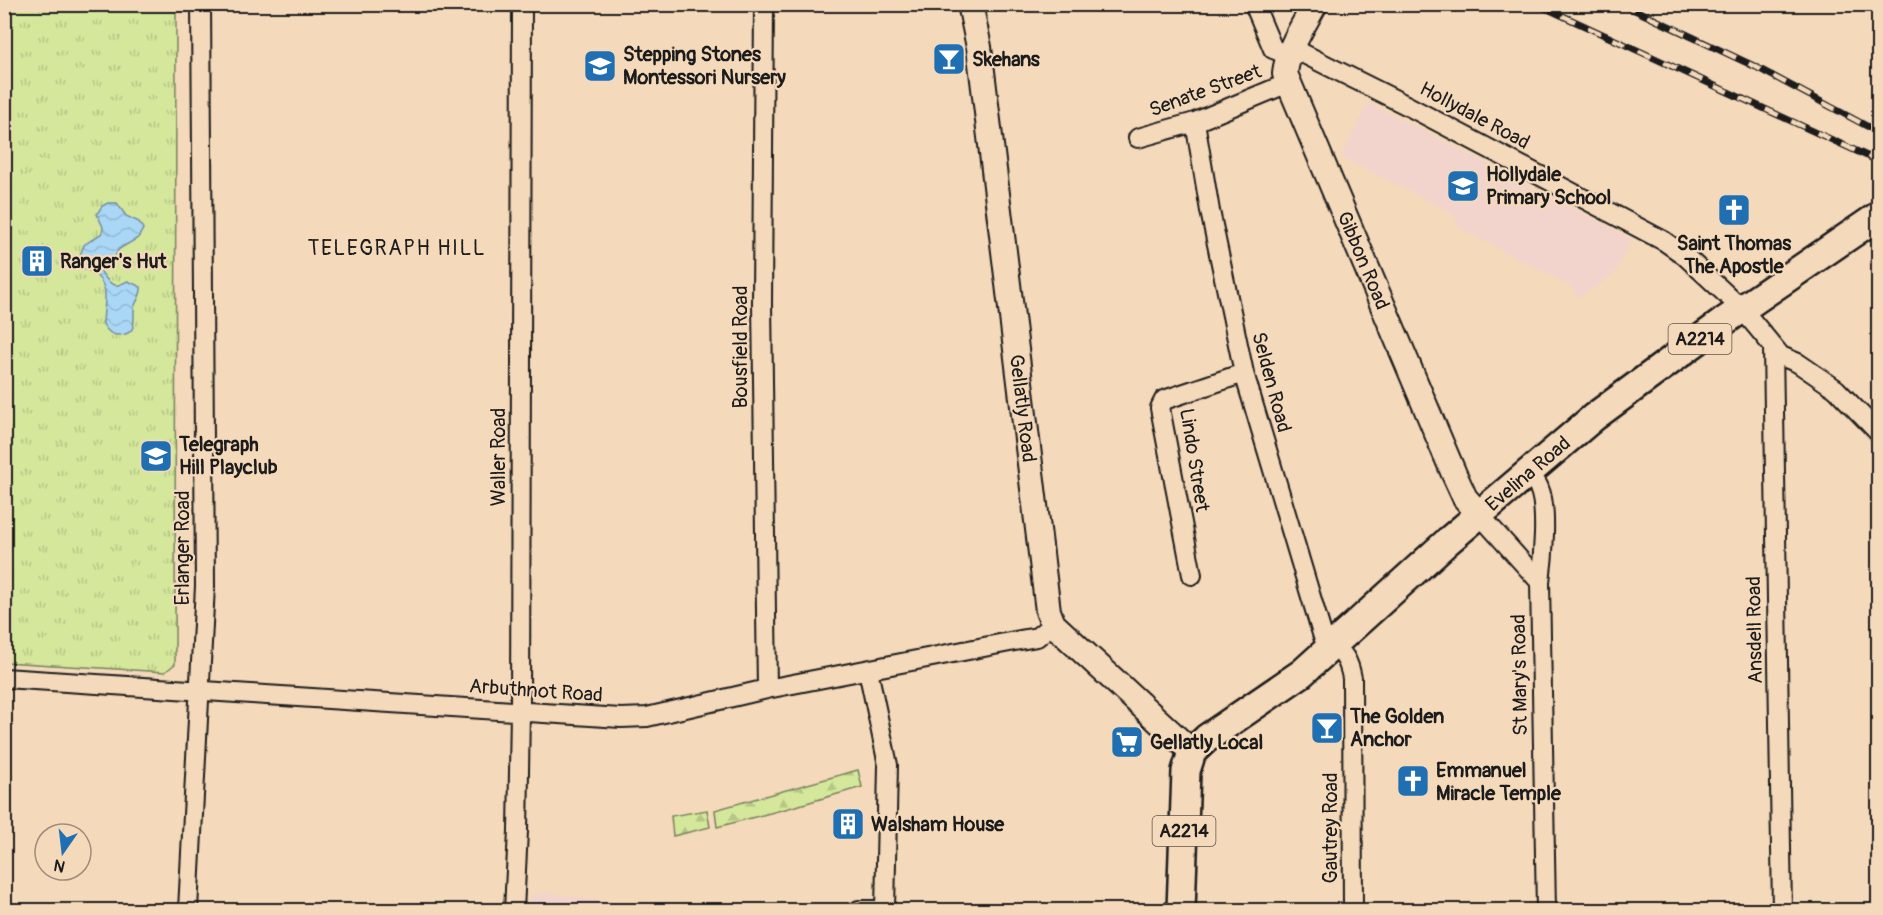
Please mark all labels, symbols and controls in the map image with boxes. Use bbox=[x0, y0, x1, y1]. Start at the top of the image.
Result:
bar icon: Skehans bbox=[931, 41, 967, 77]
place label: Stepping Stones Montessori Nursery bbox=[623, 42, 786, 90]
place label: Skehans bbox=[972, 47, 1040, 72]
school or university icon: Stepping Stones Montessori Nursery bbox=[582, 48, 618, 84]
street label: Senate Street bbox=[1146, 58, 1266, 122]
street label: Hollydale Road bbox=[1415, 76, 1534, 155]
place label: Hollydale Primary School bbox=[1486, 162, 1611, 210]
school or university icon: Hollydale Primary School bbox=[1445, 168, 1481, 204]
church icon: Saint Thomas The Apostle bbox=[1716, 192, 1752, 228]
street label: Gibbon Road bbox=[1331, 208, 1395, 313]
place label: Saint Thomas The Apostle bbox=[1677, 231, 1791, 279]
district label: TELEGRAPH HILL bbox=[308, 235, 486, 262]
building icon: Ranger's Hut bbox=[19, 243, 55, 279]
place label: Ranger's Hut bbox=[60, 249, 168, 274]
street label: Bousfield Road bbox=[728, 286, 753, 408]
road number: A2214 bbox=[1668, 324, 1732, 354]
street label: Selden Road bbox=[1246, 329, 1297, 435]
street label: Gellatly Road bbox=[1004, 353, 1042, 464]
street label: Lindo Street bbox=[1174, 406, 1215, 515]
street label: Waller Road bbox=[486, 408, 511, 506]
street label: Evelina Road bbox=[1480, 431, 1576, 517]
place label: Telegraph Hill Playclub bbox=[178, 432, 278, 480]
school or university icon: Telegraph Hill Playclub bbox=[138, 438, 174, 474]
street label: Erlanger Road bbox=[170, 490, 195, 606]
street label: Ansdell Road bbox=[1741, 576, 1768, 684]
street label: St Mary's Road bbox=[1506, 614, 1533, 736]
street label: Arbuthnot Road bbox=[468, 673, 604, 708]
place label: The Golden Anchor bbox=[1349, 704, 1444, 752]
bar icon: The Golden Anchor bbox=[1309, 710, 1345, 746]
supermarket icon: Gellatly Local bbox=[1109, 724, 1145, 760]
place label: Gellatly Local bbox=[1150, 730, 1263, 755]
place label: Emmanuel Miracle Temple bbox=[1436, 758, 1562, 806]
church icon: Emmanuel Miracle Temple bbox=[1395, 763, 1431, 799]
street label: Gautrey Road bbox=[1318, 772, 1343, 884]
building icon: Walsham House bbox=[830, 806, 866, 842]
place label: Walsham House bbox=[871, 812, 1005, 837]
road number: A2214 bbox=[1152, 816, 1216, 846]
north arrow bbox=[33, 822, 93, 882]
text: N bbox=[52, 855, 67, 877]

